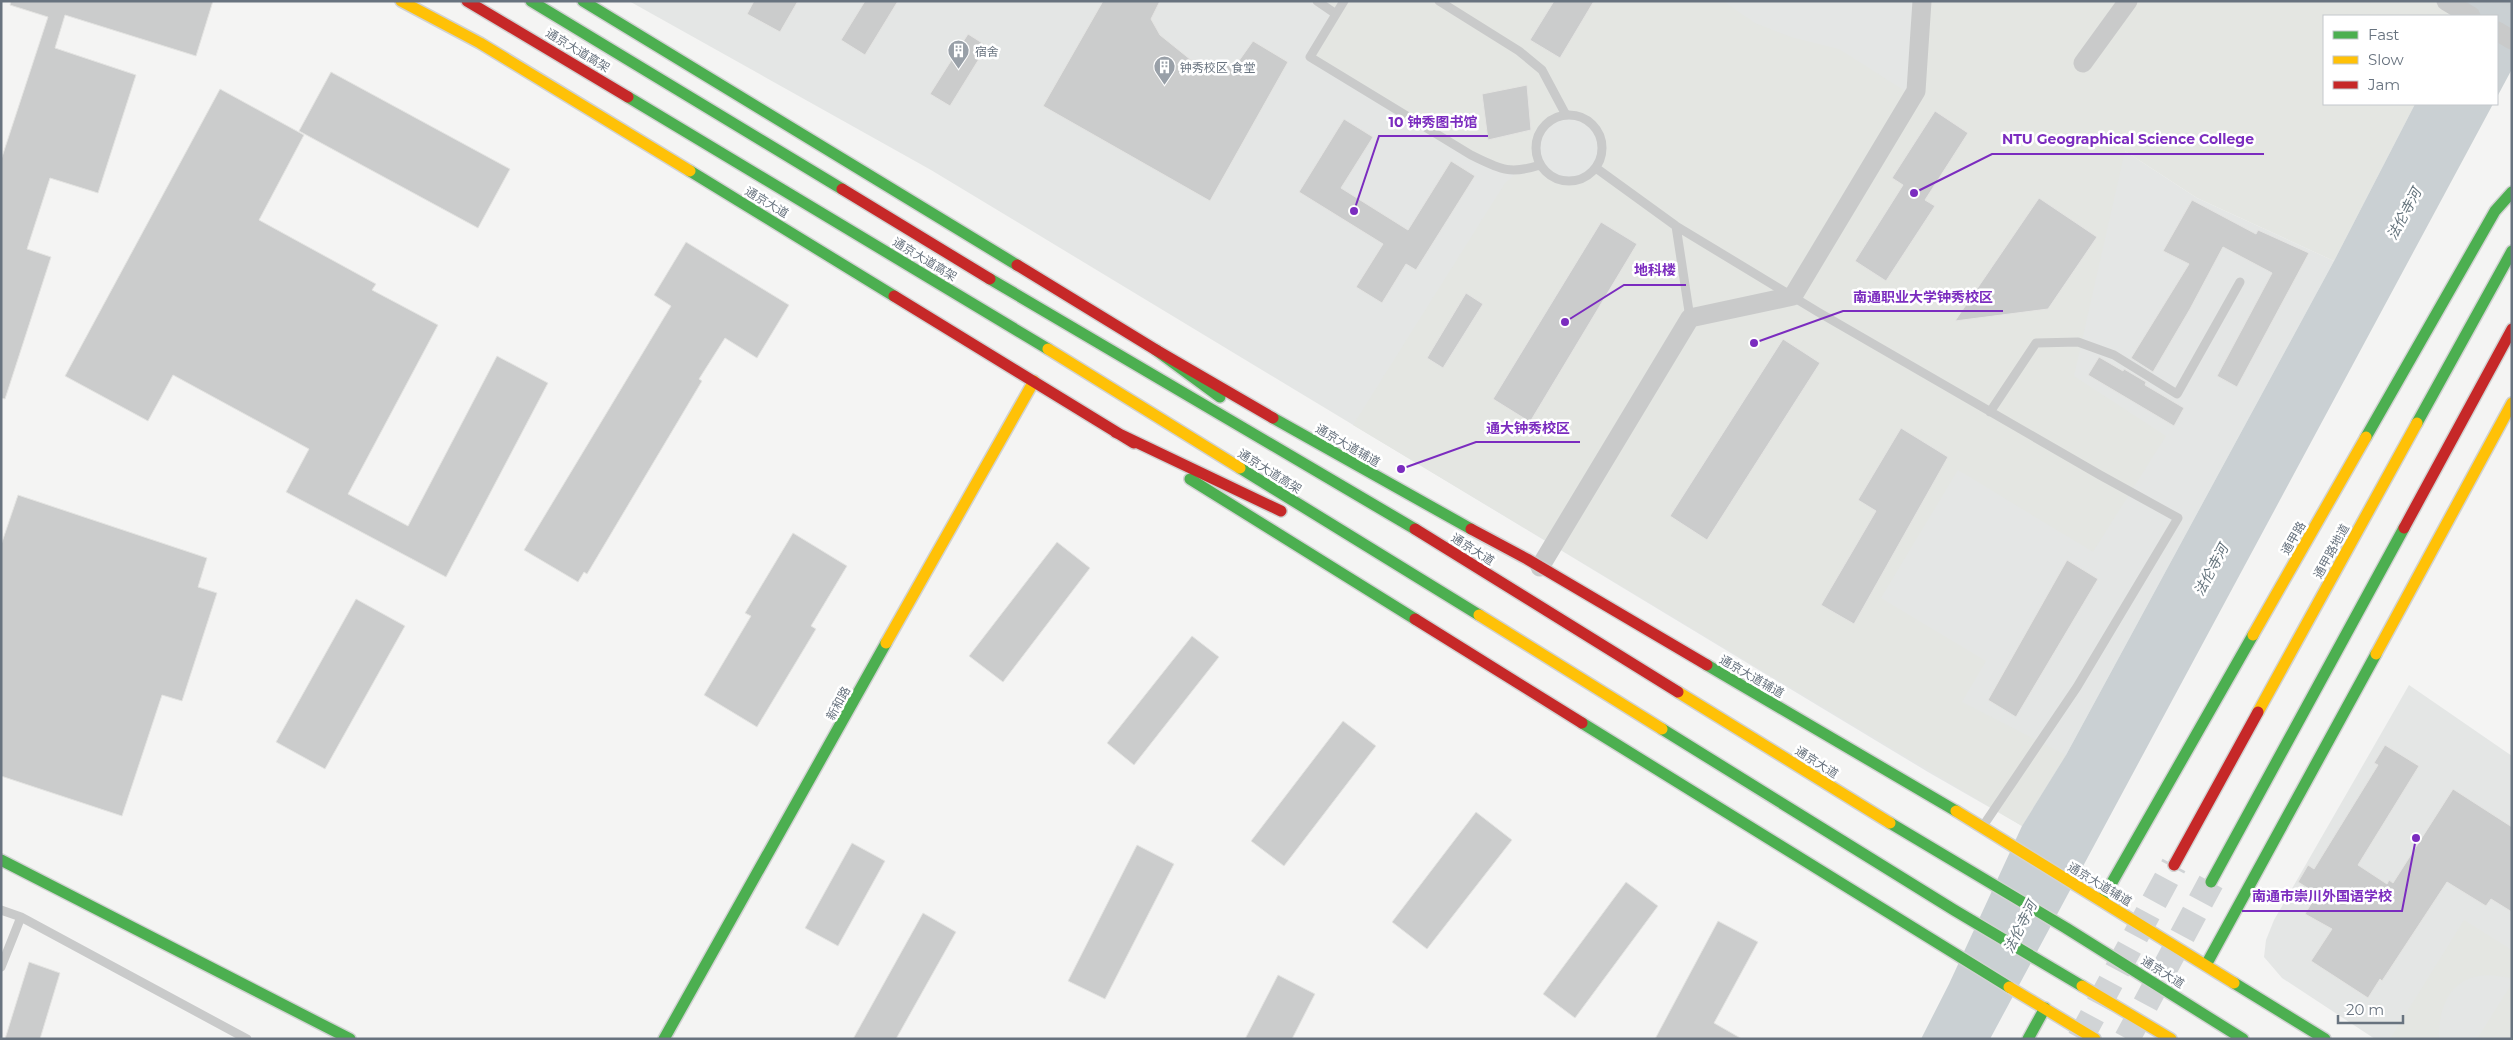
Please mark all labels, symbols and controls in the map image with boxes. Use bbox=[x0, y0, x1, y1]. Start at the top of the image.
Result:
legend bbox=[2323, 15, 2498, 105]
street label: 通京大道高架 bbox=[543, 25, 613, 75]
text: Fast bbox=[2368, 25, 2399, 44]
building icon: 宿舍 bbox=[947, 39, 971, 70]
place label: 宿舍 bbox=[975, 44, 999, 59]
text: Slow bbox=[2368, 50, 2404, 69]
building icon: 钟秀校区 食堂 bbox=[1152, 55, 1176, 86]
place label: 钟秀校区 食堂 bbox=[1180, 60, 1255, 75]
text: Jam bbox=[2367, 75, 2400, 94]
callout: 10 钟秀图书馆 bbox=[1379, 107, 1488, 136]
text: 10 钟秀图书馆 bbox=[1389, 113, 1477, 131]
callout: NTU Geographical Science College bbox=[1992, 125, 2264, 154]
text: NTU Geographical Science College bbox=[2002, 130, 2254, 148]
water label: 法伦寺河 bbox=[2383, 182, 2427, 243]
street label: 通京大道 bbox=[743, 183, 791, 221]
street label: 通京大道高架 bbox=[890, 234, 960, 284]
callout: 地科楼 bbox=[1624, 256, 1686, 285]
text: 地科楼 bbox=[1634, 261, 1676, 279]
callout: 南通职业大学钟秀校区 bbox=[1843, 282, 2003, 311]
text: 南通职业大学钟秀校区 bbox=[1853, 288, 1993, 306]
callout: 通大钟秀校区 bbox=[1476, 413, 1580, 442]
text: 通大钟秀校区 bbox=[1486, 419, 1570, 437]
street label: 通京大道辅道 bbox=[1313, 421, 1383, 469]
street label: 通京大道高架 bbox=[1235, 446, 1305, 496]
street label: 通甲路 bbox=[2278, 519, 2308, 557]
street label: 通甲路地道 bbox=[2310, 521, 2352, 581]
street label: 通京大道 bbox=[1449, 530, 1497, 568]
water label: 法伦寺河 bbox=[2190, 538, 2234, 599]
street label: 通京大道辅道 bbox=[1717, 652, 1787, 700]
street label: 新和路 bbox=[823, 684, 853, 722]
street label: 通京大道 bbox=[1793, 743, 1841, 781]
street label: 通京大道辅道 bbox=[2065, 859, 2135, 909]
callout: 南通市崇川外国语学校 bbox=[2242, 882, 2402, 911]
text: 南通市崇川外国语学校 bbox=[2252, 887, 2392, 905]
water label: 法伦寺河 bbox=[1999, 895, 2042, 956]
street label: 通京大道 bbox=[2139, 953, 2187, 991]
scale bar bbox=[2338, 992, 2403, 1024]
text: 20 m bbox=[2346, 1000, 2384, 1019]

